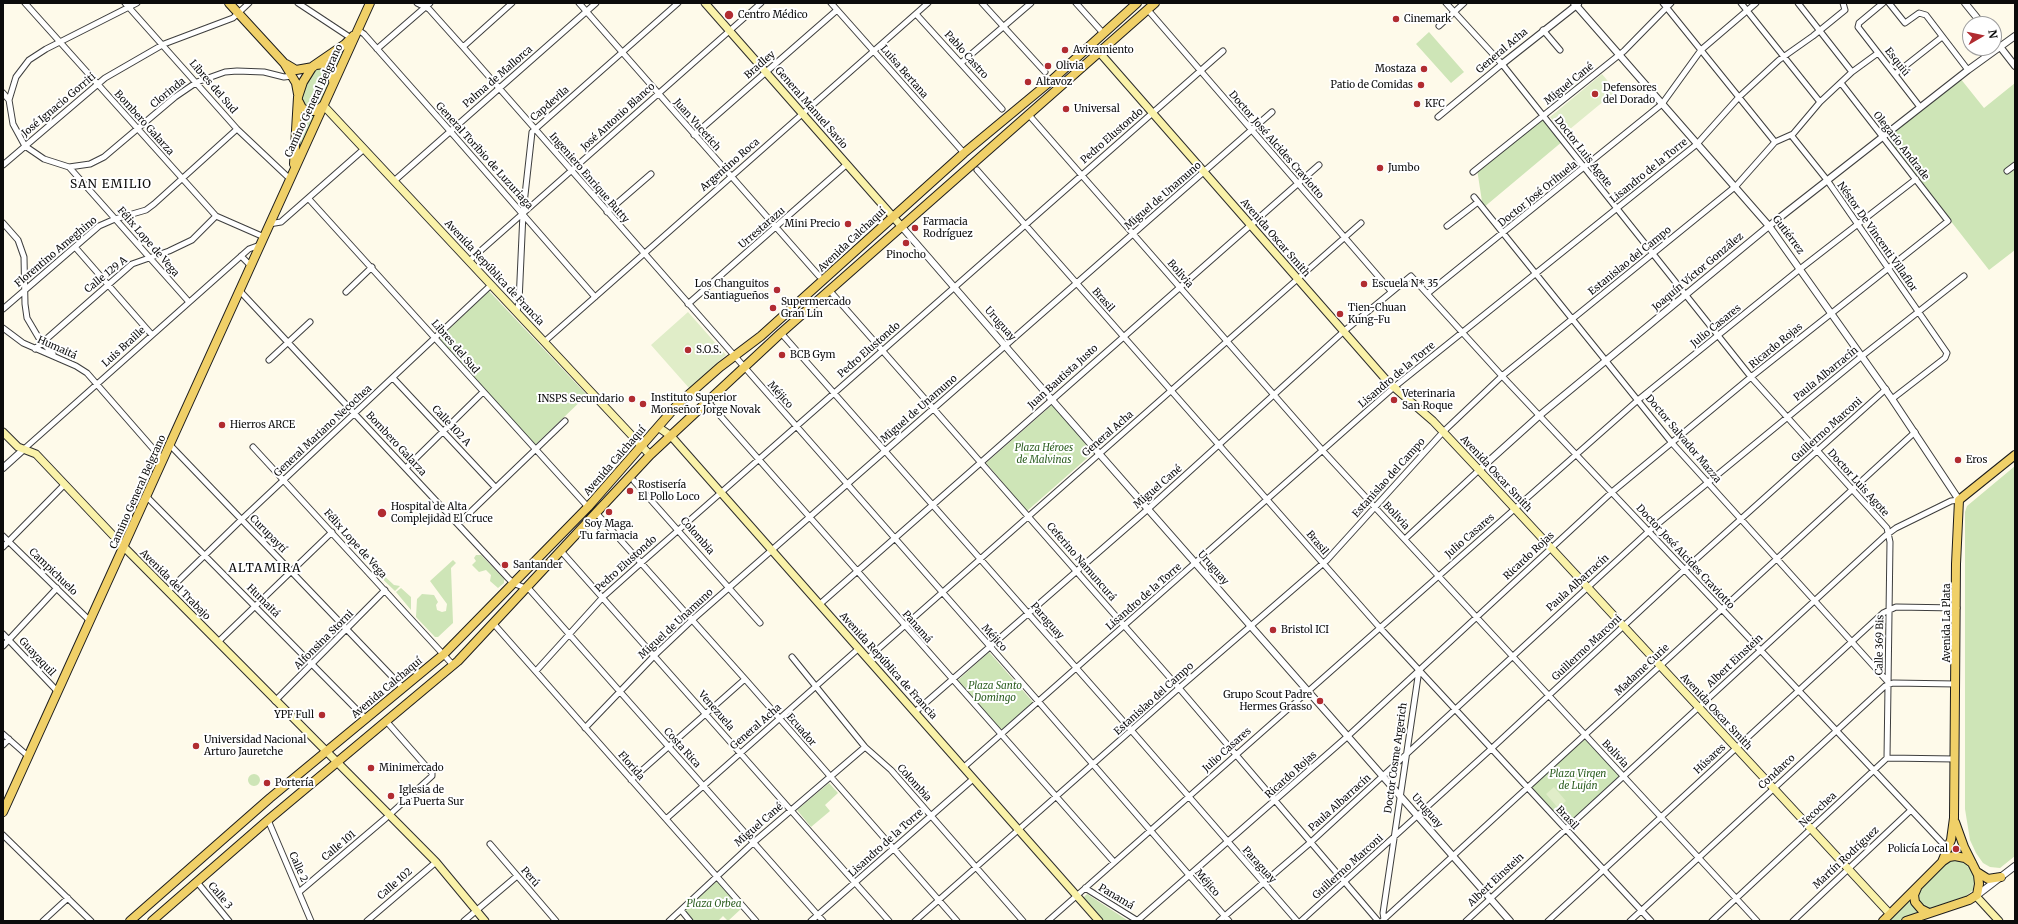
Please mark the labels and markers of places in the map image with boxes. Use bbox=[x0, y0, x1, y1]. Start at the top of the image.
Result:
marker: Centro Médico bbox=[723, 9, 735, 21]
place label: Centro Médico bbox=[738, 9, 808, 21]
place label: Cinemark bbox=[1404, 13, 1451, 25]
marker: Cinemark bbox=[1391, 14, 1401, 24]
place label: Avivamiento bbox=[1073, 44, 1134, 56]
marker: Avivamiento bbox=[1060, 45, 1070, 55]
place label: Olivia bbox=[1056, 60, 1084, 72]
marker: Olivia bbox=[1043, 61, 1053, 71]
place label: Mostaza bbox=[1375, 63, 1416, 75]
marker: Mostaza bbox=[1419, 64, 1429, 74]
place label: Altavoz bbox=[1036, 76, 1072, 88]
marker: Altavoz bbox=[1023, 77, 1033, 87]
place label: Patio de Comidas bbox=[1331, 79, 1413, 91]
marker: Patio de Comidas bbox=[1416, 80, 1426, 90]
place label: Defensores del Dorado bbox=[1603, 82, 1657, 106]
marker: Defensores del Dorado bbox=[1590, 89, 1600, 99]
place label: KFC bbox=[1425, 98, 1445, 110]
marker: KFC bbox=[1412, 99, 1422, 109]
place label: Universal bbox=[1074, 103, 1120, 115]
marker: Universal bbox=[1061, 104, 1071, 114]
place label: Jumbo bbox=[1388, 162, 1419, 174]
marker: Jumbo bbox=[1375, 163, 1385, 173]
place label: Farmacia Rodríguez bbox=[923, 216, 973, 240]
place label: Mini Precio bbox=[785, 218, 840, 230]
marker: Mini Precio bbox=[843, 219, 853, 229]
marker: Farmacia Rodríguez bbox=[910, 223, 920, 233]
marker: Pinocho bbox=[901, 238, 911, 248]
place label: Pinocho bbox=[886, 249, 926, 261]
place label: Los Changuitos Santiagueños bbox=[695, 278, 769, 302]
place label: Escuela N* 35 bbox=[1372, 278, 1438, 290]
marker: Escuela N* 35 bbox=[1359, 279, 1369, 289]
marker: Los Changuitos Santiagueños bbox=[772, 285, 782, 295]
place label: Supermercado Gran Lin bbox=[781, 296, 851, 320]
place label: Tien-Chuan Kung-Fu bbox=[1348, 302, 1406, 326]
marker: Supermercado Gran Lin bbox=[768, 303, 778, 313]
marker: Tien-Chuan Kung-Fu bbox=[1335, 309, 1345, 319]
place label: S.O.S. bbox=[696, 344, 722, 356]
marker: S.O.S. bbox=[683, 345, 693, 355]
place label: BCB Gym bbox=[790, 349, 835, 361]
marker: BCB Gym bbox=[777, 350, 787, 360]
place label: Veterinaria San Roque bbox=[1402, 388, 1455, 412]
place label: Instituto Superior Monseñor Jorge Novak bbox=[651, 392, 761, 416]
place label: INSPS Secundario bbox=[538, 393, 624, 405]
marker: INSPS Secundario bbox=[627, 394, 637, 404]
marker: Veterinaria San Roque bbox=[1389, 395, 1399, 405]
marker: Instituto Superior Monseñor Jorge Novak bbox=[638, 399, 648, 409]
place label: Hierros ARCE bbox=[230, 419, 295, 431]
marker: Hierros ARCE bbox=[217, 420, 227, 430]
place label: Eros bbox=[1966, 454, 1987, 466]
marker: Eros bbox=[1953, 455, 1963, 465]
place label: Rostisería El Pollo Loco bbox=[638, 479, 700, 502]
marker: Rostisería El Pollo Loco bbox=[625, 486, 635, 496]
place label: Hospital de Alta Complejidad El Cruce bbox=[391, 501, 493, 524]
marker: Hospital de Alta Complejidad El Cruce bbox=[376, 507, 388, 519]
marker: Soy Maga. Tu farmacia bbox=[604, 507, 614, 517]
place label: Soy Maga. Tu farmacia bbox=[580, 518, 638, 542]
place label: Santander bbox=[513, 559, 563, 571]
marker: Santander bbox=[500, 560, 510, 570]
place label: Bristol ICI bbox=[1281, 624, 1329, 636]
marker: Bristol ICI bbox=[1268, 625, 1278, 635]
place label: Grupo Scout Padre Hermes Grasso bbox=[1223, 689, 1312, 712]
marker: Grupo Scout Padre Hermes Grasso bbox=[1315, 696, 1325, 706]
place label: YPF Full bbox=[274, 709, 314, 721]
marker: YPF Full bbox=[317, 710, 327, 720]
place label: Universidad Nacional Arturo Jauretche bbox=[204, 734, 306, 758]
marker: Universidad Nacional Arturo Jauretche bbox=[191, 741, 201, 751]
place label: Minimercado bbox=[379, 762, 444, 774]
marker: Minimercado bbox=[366, 763, 376, 773]
place label: Portería bbox=[275, 777, 314, 789]
marker: Portería bbox=[262, 778, 272, 788]
place label: Iglesia de La Puerta Sur bbox=[399, 784, 464, 808]
marker: Iglesia de La Puerta Sur bbox=[386, 791, 396, 801]
place label: Policía Local bbox=[1888, 843, 1948, 855]
marker: Policía Local bbox=[1951, 844, 1961, 854]

